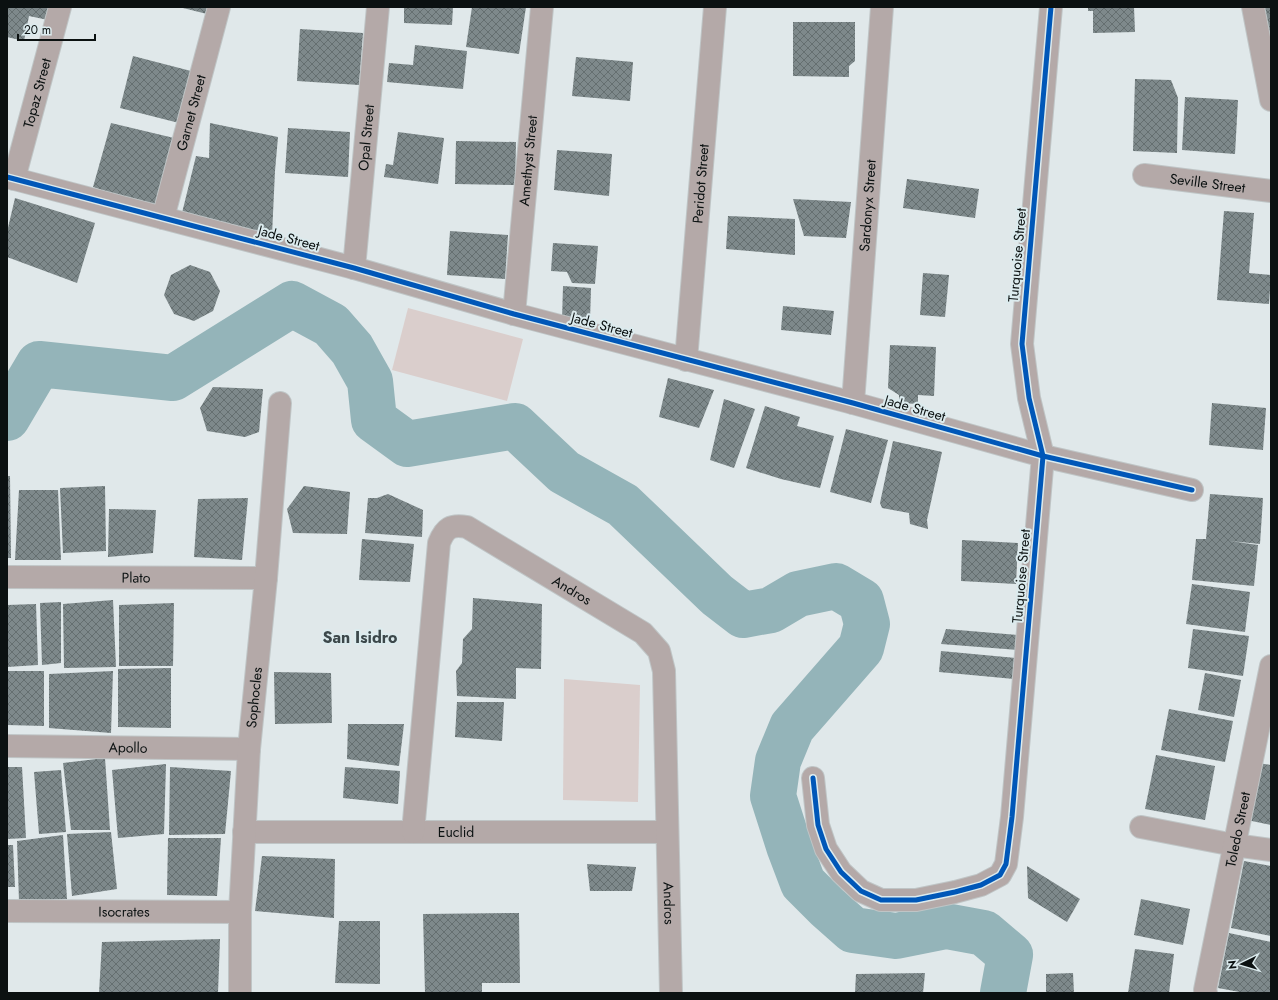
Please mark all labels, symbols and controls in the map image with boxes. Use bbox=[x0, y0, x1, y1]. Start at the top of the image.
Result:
scale bar bbox=[18, 16, 95, 42]
text: 20 m bbox=[24, 21, 51, 39]
street label: Topaz Street bbox=[18, 55, 56, 130]
street label: Garnet Street bbox=[171, 72, 211, 153]
street label: Opal Street bbox=[353, 103, 379, 172]
street label: Amethyst Street bbox=[514, 114, 542, 207]
street label: Peridot Street bbox=[687, 142, 714, 224]
street label: Sardonyx Street bbox=[854, 158, 881, 252]
street label: Seville Street bbox=[1169, 168, 1247, 198]
street label: Turquoise Street bbox=[1003, 206, 1031, 303]
street label: Jade Street bbox=[254, 220, 323, 256]
street label: Jade Street bbox=[567, 307, 636, 343]
street label: Jade Street bbox=[880, 389, 949, 426]
street label: Turquoise Street bbox=[1007, 527, 1035, 624]
street label: Plato bbox=[122, 567, 151, 588]
street label: Andros bbox=[548, 571, 596, 610]
district label: San Isidro bbox=[322, 626, 398, 649]
street label: Sophocles bbox=[241, 666, 267, 729]
street label: Apollo bbox=[108, 737, 148, 758]
street label: Toledo Street bbox=[1220, 789, 1255, 869]
street label: Euclid bbox=[438, 822, 474, 842]
street label: Andros bbox=[659, 882, 680, 925]
street label: Isocrates bbox=[98, 901, 150, 922]
north arrow bbox=[1222, 944, 1262, 984]
text: N bbox=[1224, 960, 1240, 970]

